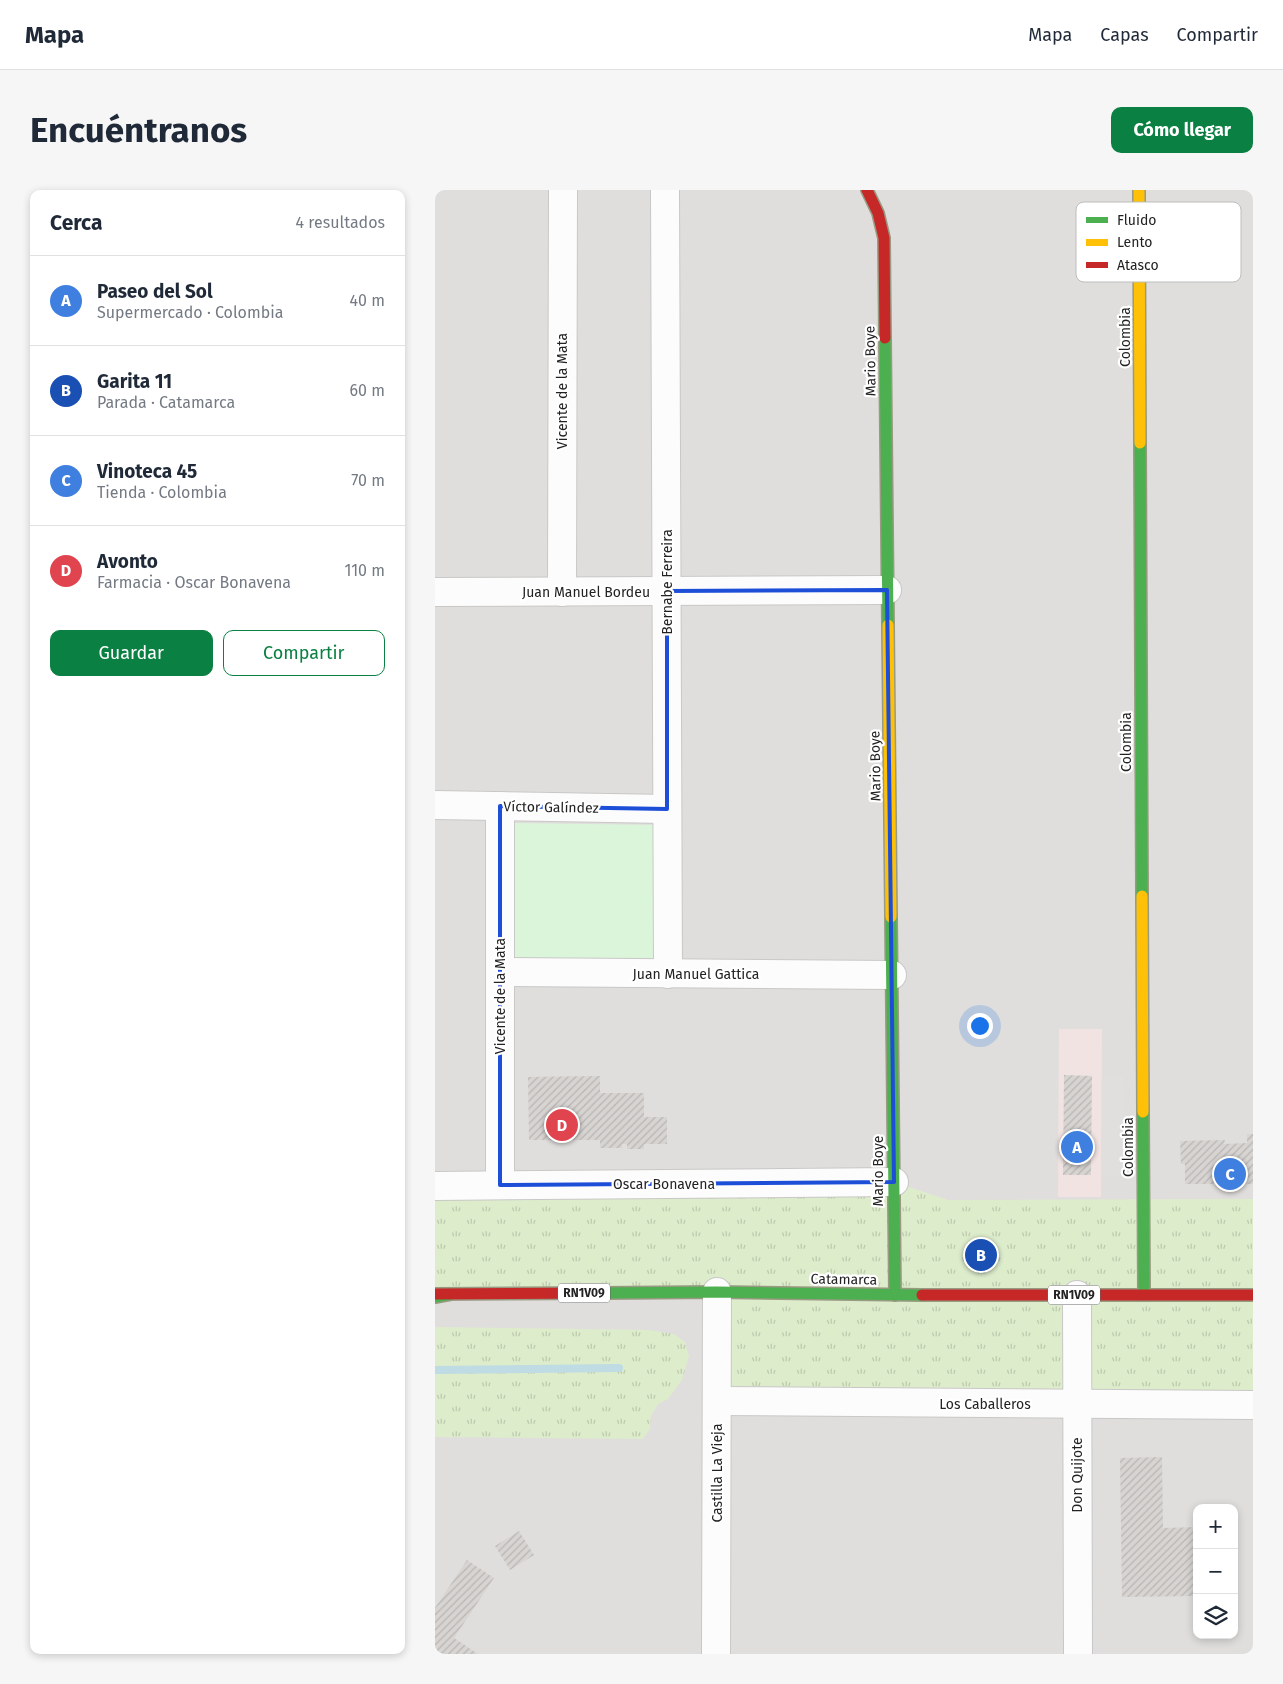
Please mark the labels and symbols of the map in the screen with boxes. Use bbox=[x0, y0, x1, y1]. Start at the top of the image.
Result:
legend bbox=[1076, 202, 1241, 282]
text: Fluido bbox=[1117, 212, 1156, 229]
text: Lento bbox=[1117, 234, 1152, 251]
text: Atasco bbox=[1117, 257, 1159, 274]
street label: Colombia bbox=[1117, 307, 1134, 367]
street label: Mario Boye bbox=[861, 325, 880, 397]
street label: Vicente de la Mata bbox=[554, 333, 571, 449]
street label: Bernabe Ferreira bbox=[659, 529, 676, 635]
street label: Juan Manuel Bordeu bbox=[522, 584, 650, 601]
street label: Colombia bbox=[1118, 712, 1135, 772]
street label: Mario Boye bbox=[866, 730, 885, 802]
street label: Víctor Galíndez bbox=[503, 798, 599, 817]
street label: Vicente de la Mata bbox=[492, 938, 509, 1054]
street label: Juan Manuel Gattica bbox=[633, 966, 759, 983]
your location bbox=[967, 1013, 993, 1039]
pin: D bbox=[546, 1106, 578, 1144]
street label: Colombia bbox=[1120, 1117, 1137, 1177]
pin: A bbox=[1061, 1128, 1093, 1166]
street label: Mario Boye bbox=[870, 1136, 887, 1206]
pin: C bbox=[1214, 1155, 1246, 1193]
street label: Oscar Bonavena bbox=[613, 1176, 715, 1193]
pin: B bbox=[965, 1236, 997, 1274]
street label: Catamarca bbox=[811, 1270, 877, 1289]
road number: RN1V09 bbox=[558, 1284, 610, 1302]
road number: RN1V09 bbox=[1048, 1286, 1100, 1304]
street label: Los Caballeros bbox=[939, 1396, 1031, 1413]
street label: Castilla La Vieja bbox=[709, 1423, 726, 1523]
street label: Don Quijote bbox=[1069, 1437, 1086, 1513]

